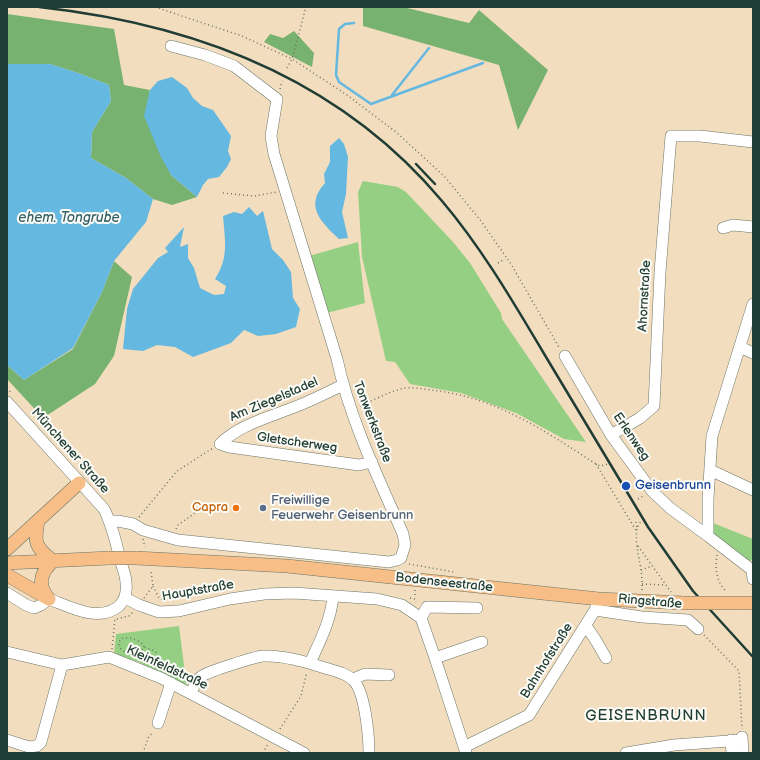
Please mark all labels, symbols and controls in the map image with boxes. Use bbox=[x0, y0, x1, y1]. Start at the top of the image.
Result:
water label: ehem. Tongrube bbox=[18, 210, 120, 226]
street label: Ahornstraße bbox=[635, 260, 655, 332]
street label: Am Ziegelstadel bbox=[227, 374, 321, 426]
street label: Tonwerkstraße bbox=[349, 379, 395, 465]
street label: Münchener Straße bbox=[28, 405, 112, 497]
street label: Erlenweg bbox=[609, 410, 653, 464]
street label: Gletscherweg bbox=[256, 430, 338, 456]
place label: Geisenbrunn bbox=[635, 478, 711, 494]
marker: Geisenbrunn bbox=[620, 480, 632, 492]
place label: Freiwillige Feuerwehr Geisenbrunn bbox=[271, 493, 413, 524]
place label: Capra bbox=[192, 500, 228, 516]
marker: Capra bbox=[231, 503, 241, 513]
marker: Freiwillige Feuerwehr Geisenbrunn bbox=[258, 503, 268, 513]
street label: Bodenseestraße bbox=[395, 570, 493, 596]
street label: Hauptstraße bbox=[161, 577, 235, 605]
street label: Ringstraße bbox=[617, 591, 683, 613]
street label: Bahnhofstraße bbox=[518, 620, 576, 702]
street label: Kleinfeldstraße bbox=[124, 642, 210, 694]
district label: GEISENBRUNN bbox=[585, 707, 707, 725]

